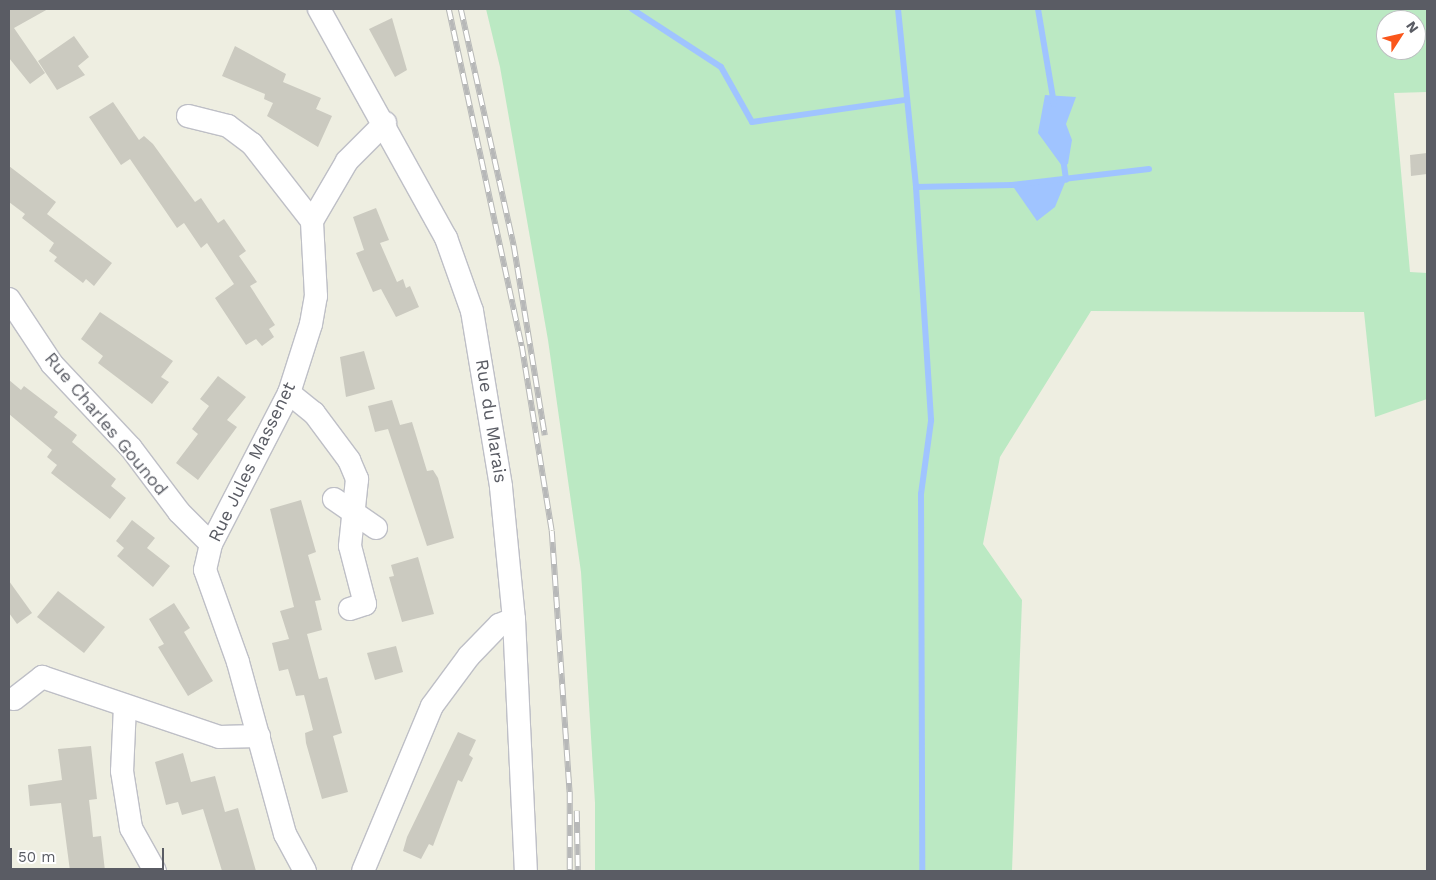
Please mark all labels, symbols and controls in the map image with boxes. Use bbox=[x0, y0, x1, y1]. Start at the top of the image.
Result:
north arrow bbox=[1376, 10, 1426, 60]
text: N bbox=[1403, 18, 1422, 36]
street label: Rue Charles Gounod bbox=[40, 348, 172, 500]
street label: Rue du Marais bbox=[471, 358, 511, 484]
street label: Rue Jules Massenet bbox=[204, 378, 300, 546]
scale bar bbox=[12, 838, 166, 870]
text: 50 m bbox=[18, 848, 55, 866]

